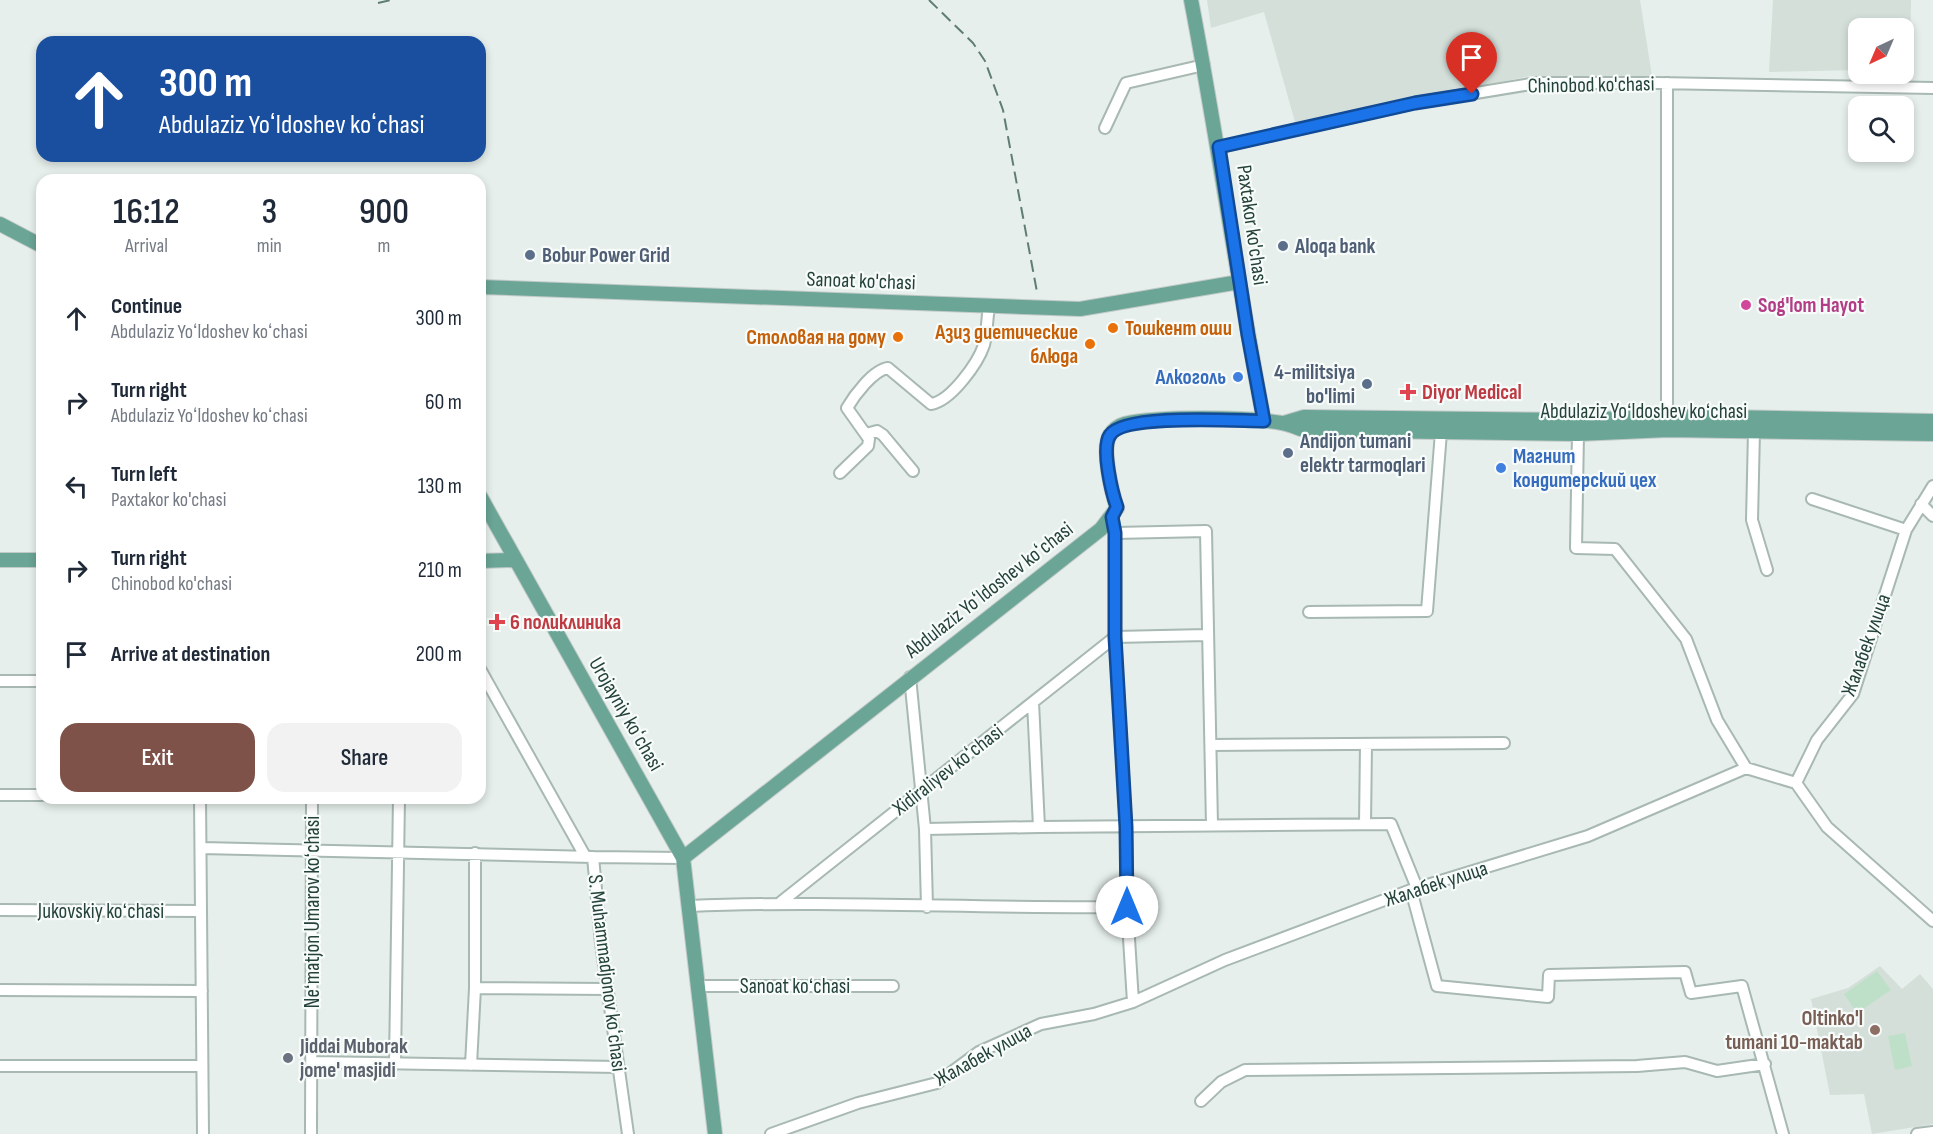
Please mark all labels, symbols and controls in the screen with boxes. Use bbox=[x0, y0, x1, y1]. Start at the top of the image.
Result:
north arrow bbox=[1848, 18, 1914, 84]
map controls bbox=[1848, 18, 1914, 162]
pin bbox=[1446, 32, 1497, 94]
icon: arrive bbox=[1455, 41, 1488, 74]
text: 300 m bbox=[159, 58, 252, 109]
icon: ahead bbox=[60, 60, 138, 138]
street label: Chinobod ko'chasi bbox=[1527, 71, 1655, 99]
button: search bbox=[1848, 96, 1914, 162]
text: Abdulaziz Yoʻldoshev koʻchasi bbox=[159, 109, 425, 141]
street label: Paxtakor ko'chasi bbox=[1231, 163, 1273, 287]
text: 16:12 bbox=[113, 191, 180, 234]
text: 3 bbox=[262, 191, 277, 234]
text: 900 bbox=[359, 191, 409, 234]
text: Arrival bbox=[125, 234, 168, 258]
text: min bbox=[257, 234, 282, 258]
text: m bbox=[378, 234, 390, 258]
place label: Aloqa bank bbox=[1294, 234, 1376, 259]
marker: Aloqa bank bbox=[1276, 239, 1290, 253]
place label: Bobur Power Grid bbox=[542, 243, 670, 268]
marker: Bobur Power Grid bbox=[523, 248, 537, 262]
street label: Sanoat ko'chasi bbox=[806, 267, 916, 295]
text: Continue bbox=[111, 293, 182, 320]
place label: Sog'lom Hayot bbox=[1758, 293, 1864, 318]
marker: Sog'lom Hayot bbox=[1739, 298, 1753, 312]
icon: ahead bbox=[60, 302, 93, 335]
text: 300 m bbox=[416, 305, 462, 332]
place label: Тошкент оши bbox=[1125, 316, 1232, 341]
text: Abdulaziz Yoʻldoshev koʻchasi bbox=[111, 320, 308, 344]
place label: Азиз диетические блюда bbox=[934, 320, 1078, 369]
marker: Тошкент оши bbox=[1106, 321, 1120, 335]
place label: Столовая на дому bbox=[746, 325, 886, 350]
marker: Столовая на дому bbox=[891, 330, 905, 344]
marker: Азиз диетические блюда bbox=[1083, 337, 1097, 351]
place label: 4-militsiya bo'limi bbox=[1274, 360, 1355, 409]
place label: Алкоголь bbox=[1154, 365, 1226, 390]
marker: Алкоголь bbox=[1231, 370, 1245, 384]
text: Turn right bbox=[111, 377, 187, 404]
marker: 4-militsiya bo'limi bbox=[1360, 377, 1374, 391]
place label: Diyor Medical bbox=[1422, 380, 1522, 405]
marker: Diyor Medical bbox=[1399, 383, 1417, 401]
icon: right bbox=[60, 386, 93, 419]
text: 60 m bbox=[425, 389, 462, 416]
street label: Abdulaziz Yoʻldoshev koʻchasi bbox=[1540, 399, 1747, 424]
text: Abdulaziz Yoʻldoshev koʻchasi bbox=[111, 404, 308, 428]
place label: Andijon tumani elektr tarmoqlari bbox=[1299, 429, 1426, 478]
place label: Магнит кондитерский цех bbox=[1513, 444, 1657, 493]
marker: Andijon tumani elektr tarmoqlari bbox=[1281, 446, 1295, 460]
text: Turn left bbox=[111, 461, 177, 488]
marker: Магнит кондитерский цех bbox=[1494, 461, 1508, 475]
icon: left bbox=[60, 470, 93, 503]
text: 130 m bbox=[418, 473, 462, 500]
text: Paxtakor ko'chasi bbox=[111, 488, 226, 512]
street label: Abdulaziz Yoʻldoshev koʻchasi bbox=[899, 517, 1078, 664]
text: Turn right bbox=[111, 545, 187, 572]
icon: right bbox=[60, 554, 93, 587]
text: 210 m bbox=[418, 557, 462, 584]
text: Chinobod ko'chasi bbox=[111, 572, 232, 596]
street label: Жалабек улица bbox=[1836, 590, 1896, 700]
place label: 6 поликлиника bbox=[510, 610, 621, 635]
marker: 6 поликлиника bbox=[488, 613, 506, 631]
icon: arrive bbox=[60, 638, 93, 671]
text: Arrive at destination bbox=[111, 641, 270, 668]
text: 200 m bbox=[416, 641, 462, 668]
street label: Urоjayniy koʻchasi bbox=[583, 653, 669, 775]
street label: Xidiraliyev koʻchasi bbox=[887, 719, 1008, 821]
button: Exit bbox=[60, 723, 255, 792]
button: Share bbox=[267, 723, 462, 792]
street label: Neʻmatjon Umarov koʻchasi bbox=[300, 816, 325, 1008]
street label: Жалабек улица bbox=[1381, 856, 1491, 912]
street label: S. Muhammadjonov koʻchasi bbox=[583, 873, 631, 1073]
position arrow bbox=[1095, 875, 1159, 939]
street label: Jukovskiy koʻchasi bbox=[37, 899, 164, 924]
street label: Sanoat koʻchasi bbox=[740, 974, 850, 999]
place label: Oltinko'l tumani 10-maktab bbox=[1725, 1006, 1863, 1055]
street label: Жалабек улица bbox=[930, 1018, 1036, 1092]
marker: Oltinko'l tumani 10-maktab bbox=[1868, 1023, 1882, 1037]
place label: Jiddai Muborak jome' masjidi bbox=[299, 1034, 408, 1083]
marker: Jiddai Muborak jome' masjidi bbox=[281, 1051, 295, 1065]

